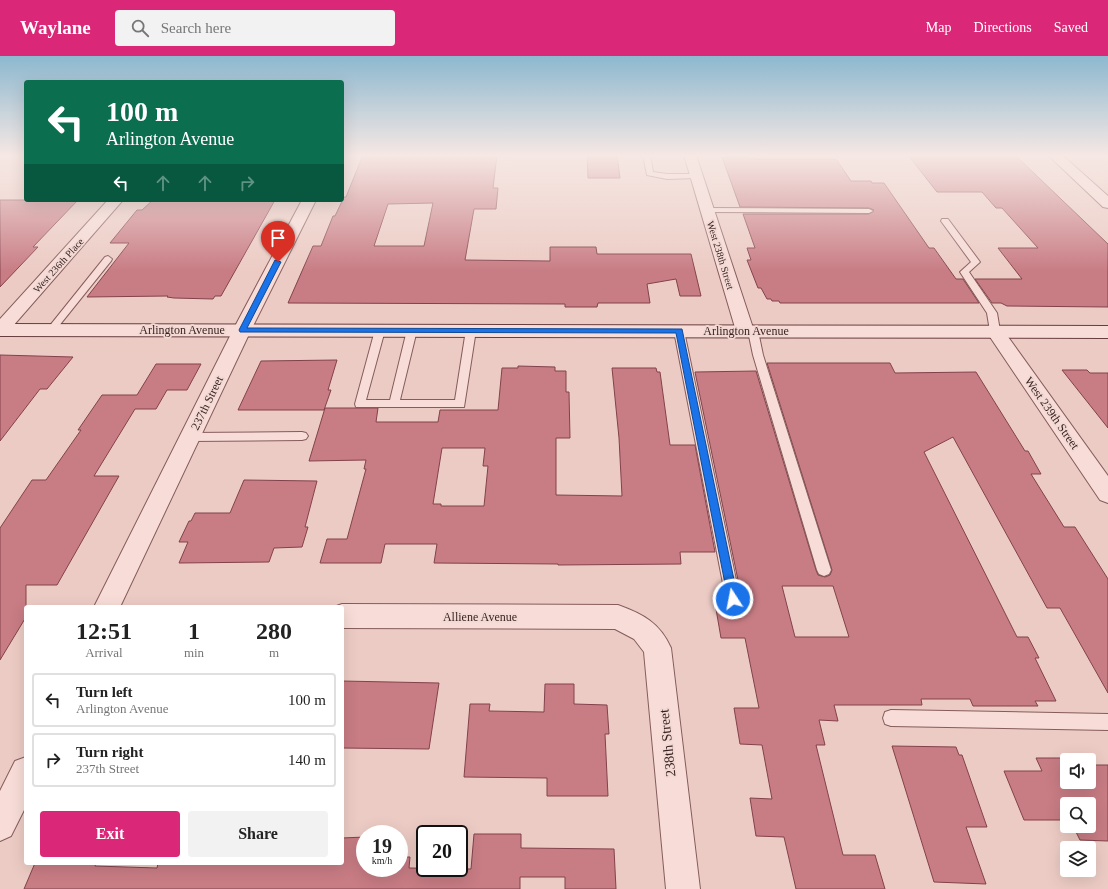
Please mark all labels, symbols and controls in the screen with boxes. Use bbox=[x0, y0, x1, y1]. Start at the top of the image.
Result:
search box bbox=[115, 10, 395, 46]
text: Waylane bbox=[20, 17, 91, 38]
icon: search bbox=[129, 17, 151, 39]
text: Search here bbox=[161, 20, 231, 36]
text: Map bbox=[926, 20, 951, 35]
text: Directions bbox=[973, 20, 1032, 35]
text: Saved bbox=[1054, 20, 1088, 35]
icon: left bbox=[40, 96, 92, 148]
text: 100 m bbox=[106, 96, 178, 127]
text: Arlington Avenue bbox=[106, 129, 234, 149]
icon: left bbox=[110, 172, 132, 194]
icon: ahead bbox=[152, 172, 174, 194]
icon: ahead bbox=[194, 172, 216, 194]
icon: right bbox=[236, 172, 258, 194]
street label: West 238th Street bbox=[705, 220, 736, 291]
pin bbox=[261, 221, 295, 262]
icon: arrive bbox=[267, 227, 289, 249]
street label: West 236th Place bbox=[31, 236, 86, 295]
street label: Arlington Avenue bbox=[139, 323, 225, 337]
street label: Arlington Avenue bbox=[703, 324, 789, 338]
street label: 237th Street bbox=[188, 373, 226, 432]
street label: West 239th Street bbox=[1022, 374, 1082, 452]
position arrow bbox=[712, 578, 754, 620]
street label: Alliene Avenue bbox=[443, 610, 517, 624]
text: 12:51 bbox=[76, 618, 132, 644]
text: 1 bbox=[188, 618, 200, 644]
text: 280 bbox=[256, 618, 292, 644]
text: Arrival bbox=[85, 645, 123, 660]
text: min bbox=[184, 645, 204, 660]
text: m bbox=[269, 645, 279, 660]
text: Turn left bbox=[76, 684, 133, 700]
icon: left bbox=[42, 689, 64, 711]
text: 100 m bbox=[288, 692, 326, 708]
text: Arlington Avenue bbox=[76, 701, 169, 716]
street label: 238th Street bbox=[656, 708, 679, 778]
text: Turn right bbox=[76, 744, 143, 760]
icon: right bbox=[42, 749, 64, 771]
text: 140 m bbox=[288, 752, 326, 768]
map controls bbox=[1060, 753, 1096, 877]
button: sound bbox=[1060, 753, 1096, 789]
text: 237th Street bbox=[76, 761, 139, 776]
button: search bbox=[1060, 797, 1096, 833]
button: Exit bbox=[40, 811, 180, 857]
button: Share bbox=[188, 811, 328, 857]
speed limit sign: 20 bbox=[416, 825, 468, 877]
text: 19 bbox=[372, 835, 392, 857]
button: layers bbox=[1060, 841, 1096, 877]
text: km/h bbox=[372, 855, 392, 866]

